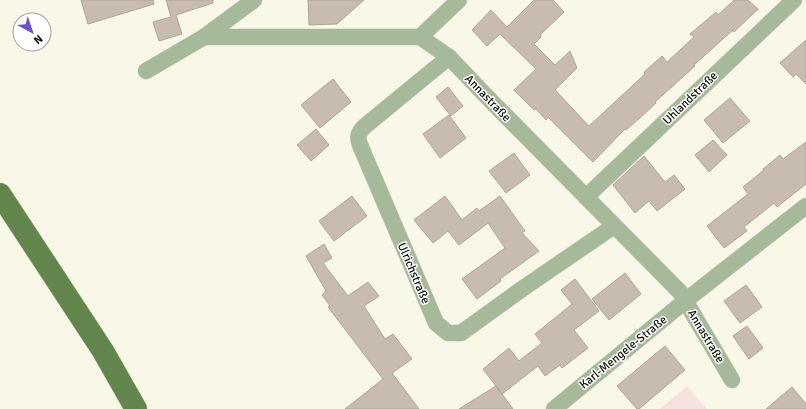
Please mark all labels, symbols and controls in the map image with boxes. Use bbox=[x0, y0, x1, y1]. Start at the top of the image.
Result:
north arrow bbox=[12, 12, 52, 52]
text: N bbox=[31, 32, 45, 47]
street label: Uhlandstraße bbox=[660, 68, 721, 128]
street label: Annastraße bbox=[461, 72, 514, 125]
street label: Ulrichstraße bbox=[394, 240, 433, 306]
street label: Annastraße bbox=[684, 307, 727, 366]
street label: Karl-Mengele-Straße bbox=[577, 312, 670, 392]

